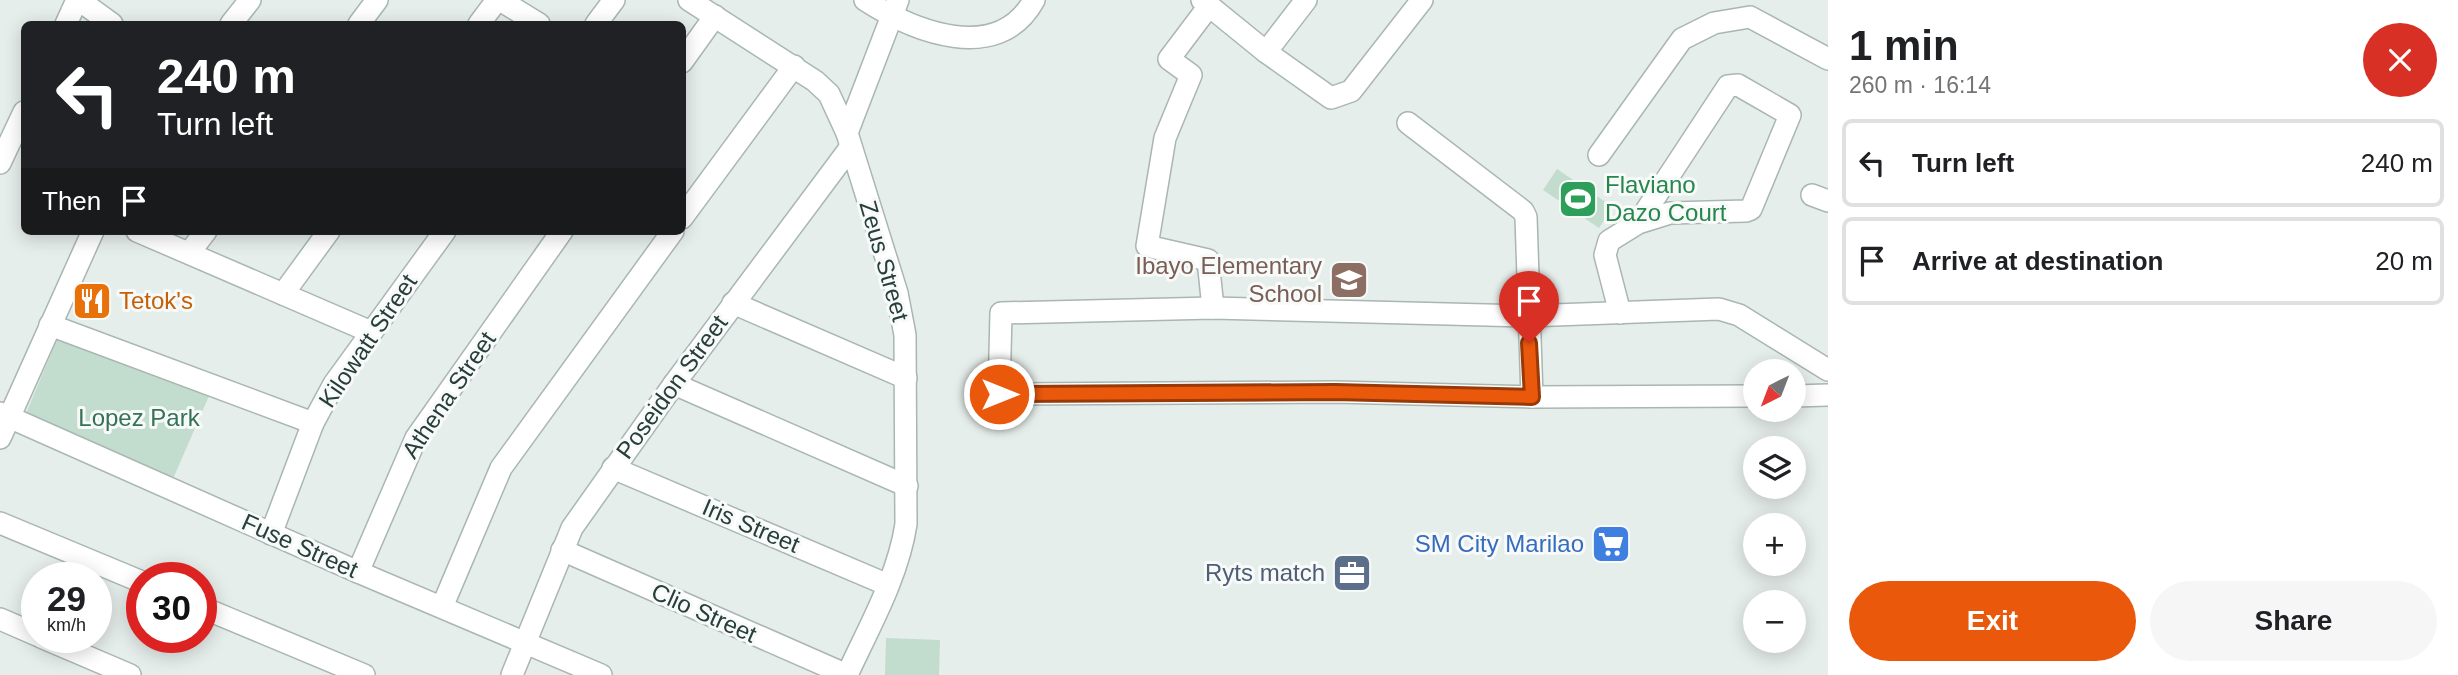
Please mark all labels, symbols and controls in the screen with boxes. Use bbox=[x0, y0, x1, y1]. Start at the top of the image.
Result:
text: 1 min bbox=[1849, 22, 1959, 69]
button: close bbox=[2363, 23, 2437, 97]
icon: left bbox=[42, 49, 133, 140]
text: 240 m bbox=[157, 49, 296, 103]
text: 260 m · 16:14 bbox=[1849, 72, 1991, 98]
text: Turn left bbox=[157, 106, 273, 142]
icon: left bbox=[1853, 144, 1891, 182]
text: Turn left bbox=[1912, 148, 2014, 178]
text: 240 m bbox=[2361, 148, 2433, 178]
place label: Flaviano Dazo Court bbox=[1605, 171, 1727, 226]
sports icon: Flaviano Dazo Court bbox=[1557, 178, 1599, 220]
icon: arrive bbox=[115, 182, 153, 220]
text: Then bbox=[42, 186, 101, 216]
street label: Zeus Street bbox=[854, 198, 915, 325]
icon: arrive bbox=[1853, 242, 1891, 280]
text: Arrive at destination bbox=[1912, 246, 2163, 276]
text: 20 m bbox=[2375, 246, 2433, 276]
place label: Ibayo Elementary School bbox=[1135, 252, 1322, 307]
school or university icon: Ibayo Elementary School bbox=[1328, 259, 1370, 301]
street label: Kilowatt Street bbox=[313, 269, 422, 412]
pin bbox=[1499, 271, 1559, 343]
restaurant icon: Tetok's bbox=[71, 280, 113, 322]
icon: arrive bbox=[1510, 282, 1548, 320]
place label: Tetok's bbox=[119, 287, 193, 314]
street label: Poseidon Street bbox=[610, 309, 733, 464]
street label: Athena Street bbox=[396, 326, 501, 463]
position arrow bbox=[962, 357, 1036, 431]
north arrow bbox=[1743, 359, 1806, 422]
map controls bbox=[1743, 359, 1806, 653]
park label: Lopez Park bbox=[78, 404, 201, 431]
button: layers bbox=[1743, 436, 1806, 499]
street label: Iris Street bbox=[699, 493, 804, 558]
street label: Fuse Street bbox=[238, 508, 363, 583]
button: + bbox=[1743, 513, 1806, 576]
supermarket icon: SM City Marilao bbox=[1590, 523, 1632, 565]
place label: SM City Marilao bbox=[1415, 530, 1584, 557]
office icon: Ryts match bbox=[1331, 552, 1373, 594]
place label: Ryts match bbox=[1205, 559, 1325, 586]
speed limit sign: 30 bbox=[126, 562, 217, 653]
street label: Clio Street bbox=[648, 577, 761, 648]
text: 29 bbox=[47, 579, 86, 618]
button: Exit bbox=[1849, 581, 2136, 661]
button: Share bbox=[2150, 581, 2437, 661]
button: − bbox=[1743, 590, 1806, 653]
text: km/h bbox=[47, 615, 86, 635]

